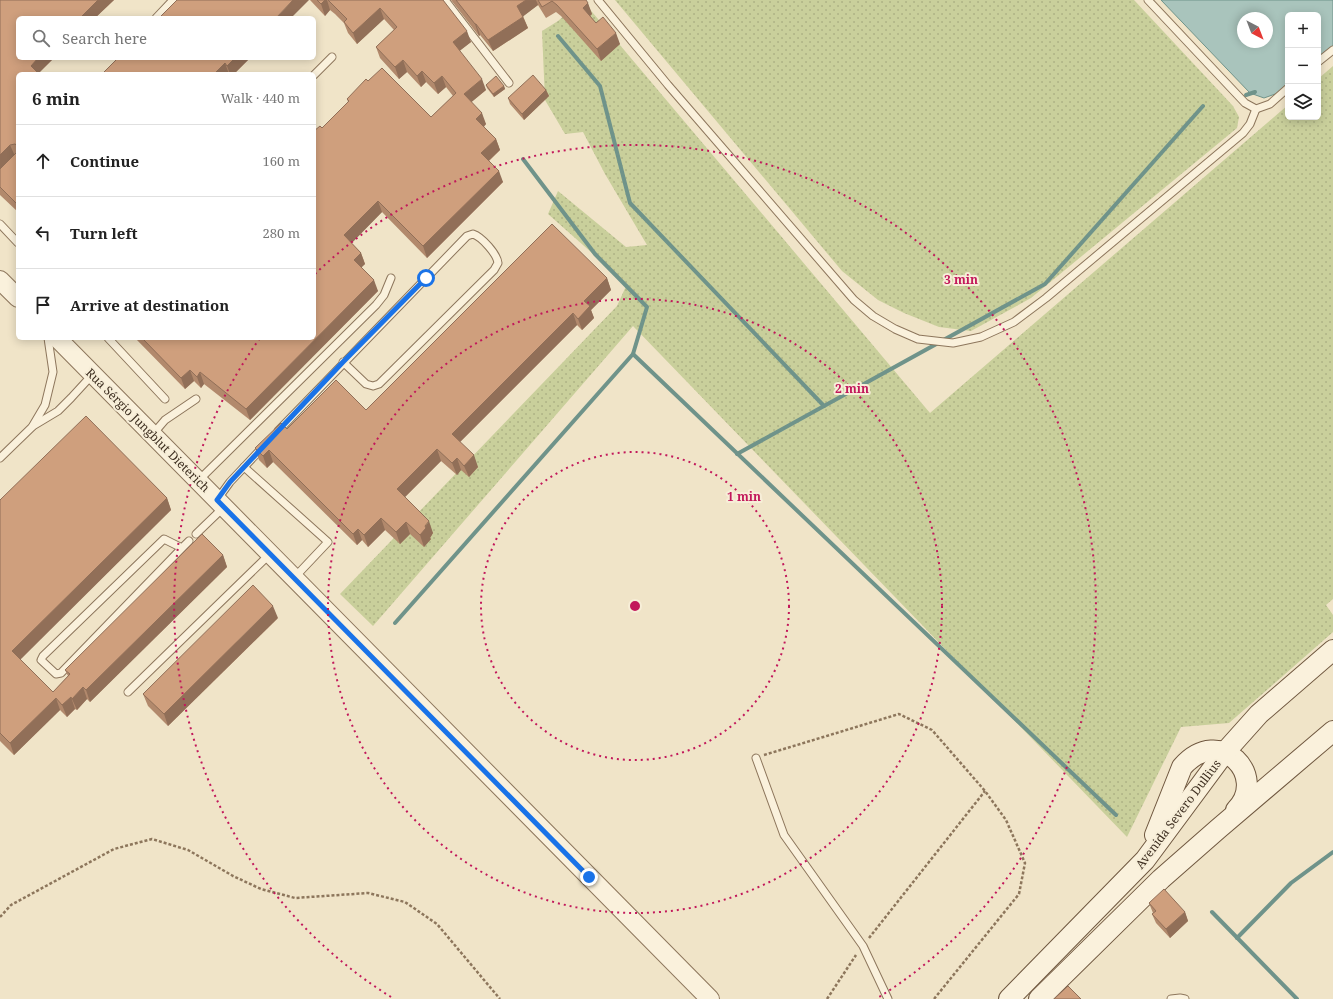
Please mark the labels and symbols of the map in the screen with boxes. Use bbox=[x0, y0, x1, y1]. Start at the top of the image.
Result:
north arrow bbox=[1237, 12, 1273, 48]
route start bbox=[417, 269, 435, 287]
text: 3 min bbox=[944, 271, 978, 288]
street label: Rua Sérgio Jungblut Dieterich bbox=[82, 364, 214, 496]
text: 2 min bbox=[835, 380, 869, 397]
text: 1 min bbox=[727, 488, 761, 505]
centre of rings bbox=[628, 599, 642, 613]
street label: Avenida Severo Dullius bbox=[1131, 756, 1225, 872]
route end bbox=[580, 868, 598, 886]

